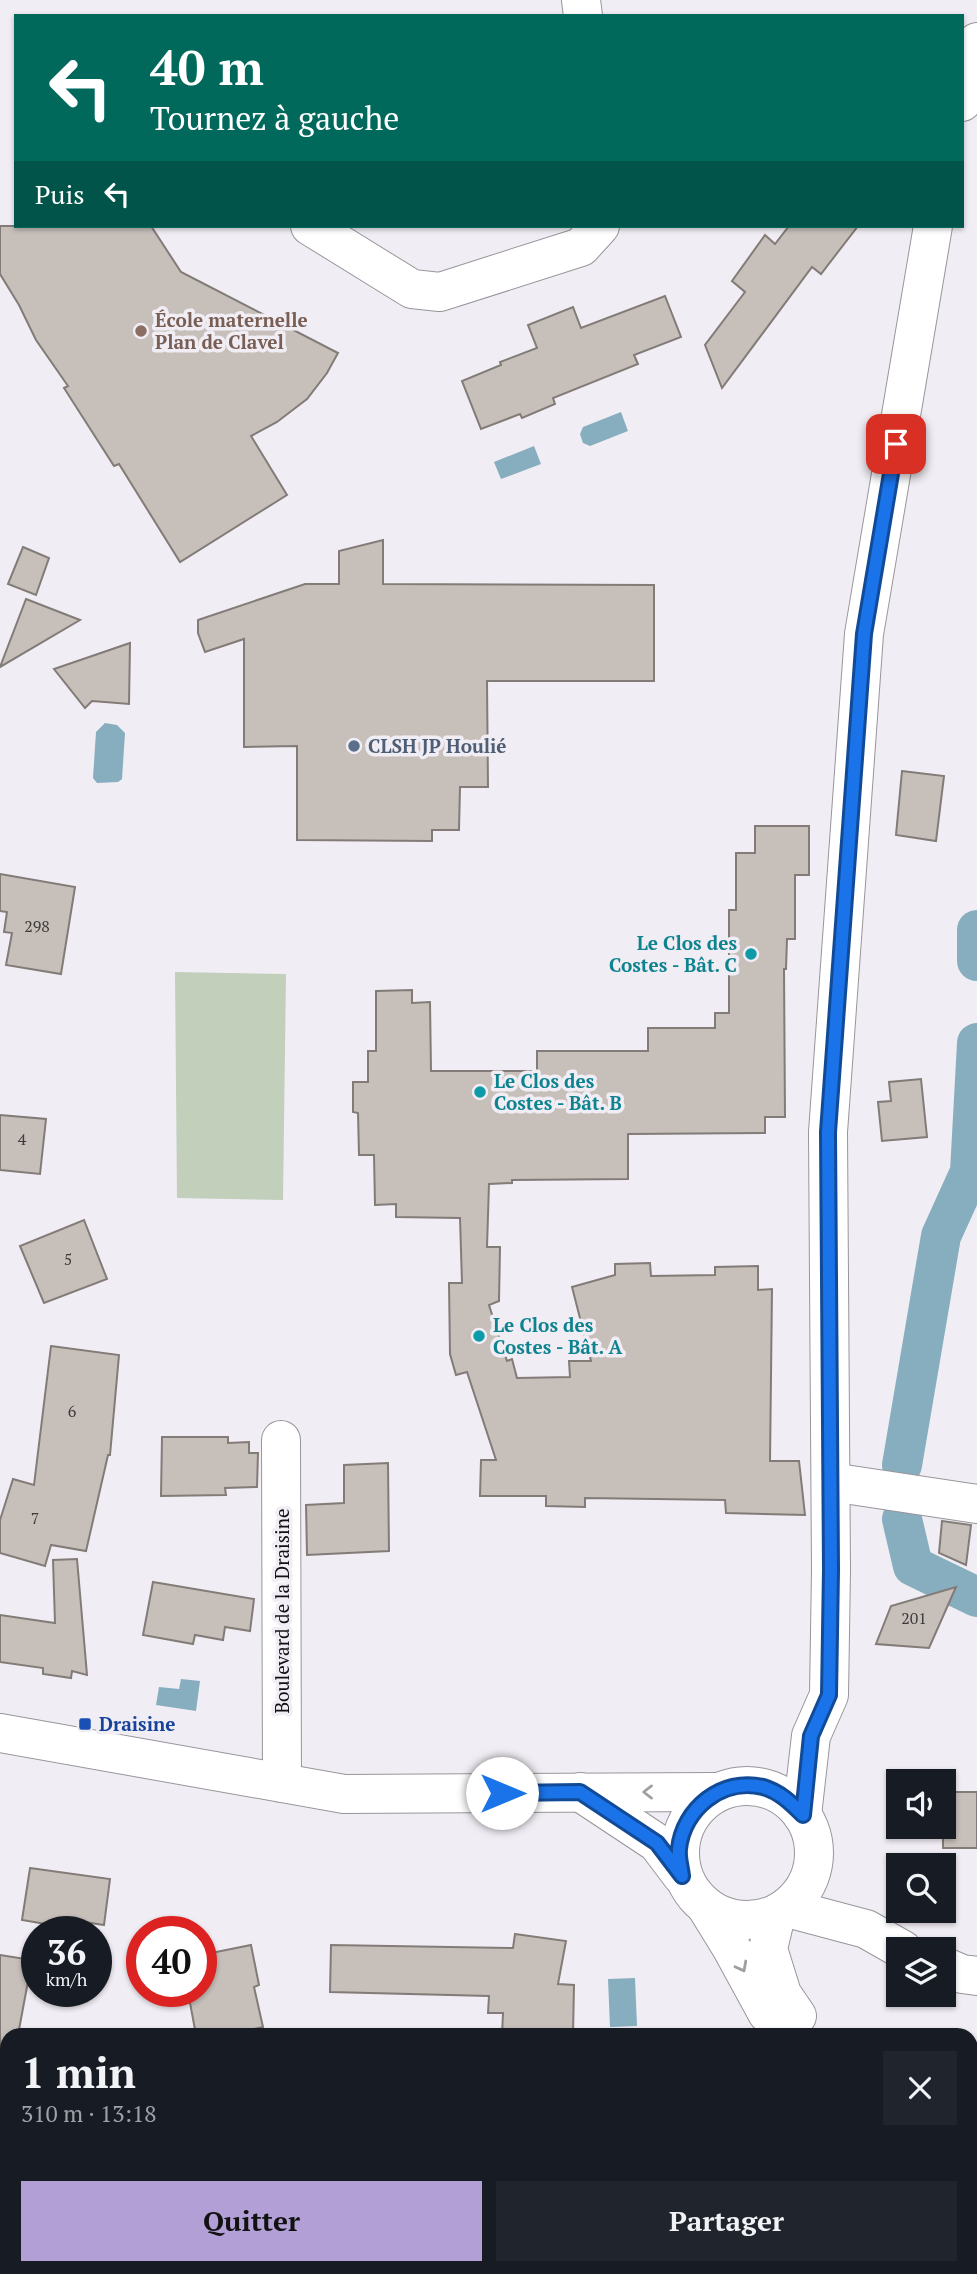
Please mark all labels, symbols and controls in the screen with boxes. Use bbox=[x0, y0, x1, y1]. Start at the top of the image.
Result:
text: 40 m bbox=[150, 34, 264, 99]
icon: left bbox=[35, 42, 126, 133]
text: Tournez à gauche bbox=[150, 97, 399, 139]
icon: left bbox=[98, 175, 136, 213]
text: Puis bbox=[35, 177, 84, 211]
place label: École maternelle Plan de Clavel bbox=[155, 307, 308, 354]
marker: École maternelle Plan de Clavel bbox=[133, 323, 149, 339]
pin bbox=[866, 414, 926, 474]
icon: arrive bbox=[877, 425, 915, 463]
place label: CLSH JP Houlié bbox=[368, 733, 507, 758]
marker: CLSH JP Houlié bbox=[346, 738, 362, 754]
house number: 298 bbox=[24, 915, 50, 937]
place label: Le Clos des Costes - Bât. C bbox=[609, 930, 737, 977]
marker: Le Clos des Costes - Bât. C bbox=[743, 946, 759, 962]
place label: Le Clos des Costes - Bât. B bbox=[494, 1068, 622, 1115]
marker: Le Clos des Costes - Bât. B bbox=[472, 1084, 488, 1100]
house number: 4 bbox=[18, 1128, 27, 1150]
house number: 5 bbox=[64, 1248, 72, 1270]
place label: Le Clos des Costes - Bât. A bbox=[493, 1312, 622, 1359]
marker: Le Clos des Costes - Bât. A bbox=[471, 1328, 487, 1344]
house number: 6 bbox=[68, 1400, 77, 1422]
house number: 7 bbox=[31, 1507, 39, 1529]
street label: Boulevard de la Draisine bbox=[269, 1508, 294, 1714]
house number: 201 bbox=[901, 1607, 927, 1629]
place label: Draisine bbox=[99, 1711, 175, 1736]
marker: Draisine bbox=[77, 1716, 93, 1732]
position arrow bbox=[465, 1756, 539, 1830]
map controls bbox=[886, 1769, 956, 2007]
button: sound bbox=[886, 1769, 956, 1839]
one-way arrow bbox=[643, 1784, 653, 1800]
button: search bbox=[886, 1853, 956, 1923]
speed limit sign: 40 bbox=[126, 1916, 217, 2007]
text: 36 bbox=[47, 1929, 86, 1975]
button: layers bbox=[886, 1937, 956, 2007]
one-way arrow bbox=[734, 1959, 747, 1972]
text: km/h bbox=[46, 1967, 87, 1991]
text: 1 min bbox=[21, 2044, 136, 2100]
button: close bbox=[883, 2051, 957, 2125]
text: 310 m · 13:18 bbox=[21, 2098, 156, 2129]
button: Quitter bbox=[21, 2181, 482, 2261]
button: Partager bbox=[496, 2181, 957, 2261]

